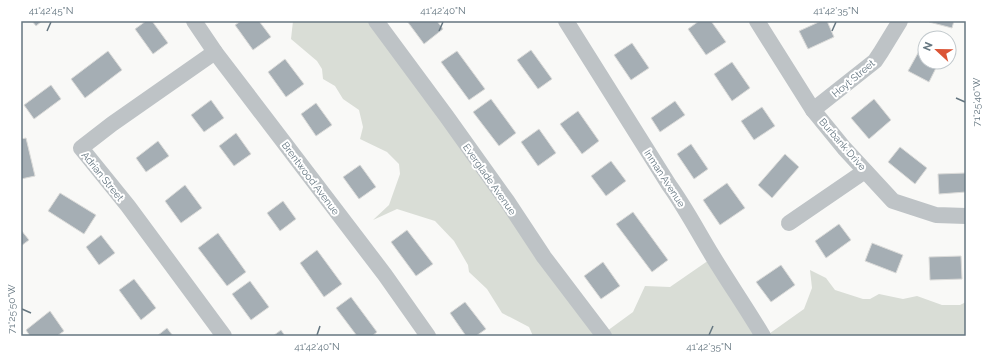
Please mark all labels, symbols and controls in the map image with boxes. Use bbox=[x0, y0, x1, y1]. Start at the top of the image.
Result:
text: 41°42'45"N bbox=[29, 5, 73, 16]
text: 41°42'40"N bbox=[420, 5, 466, 16]
text: 41°42'35"N bbox=[813, 5, 859, 16]
north arrow bbox=[917, 30, 957, 70]
text: N bbox=[921, 40, 936, 53]
street label: Hoyt Street bbox=[830, 57, 877, 99]
text: 71°25'40"W bbox=[971, 77, 982, 126]
street label: Burbank Drive bbox=[817, 116, 868, 173]
street label: Brentwood Avenue bbox=[280, 140, 342, 217]
street label: Everglade Avenue bbox=[461, 142, 518, 217]
street label: Inman Avenue bbox=[642, 148, 687, 209]
street label: Adrian Street bbox=[79, 150, 126, 204]
text: 71°25'50"W bbox=[6, 284, 17, 334]
text: 41°42'40"N bbox=[294, 341, 340, 352]
text: 41°42'35"N bbox=[686, 341, 732, 352]

